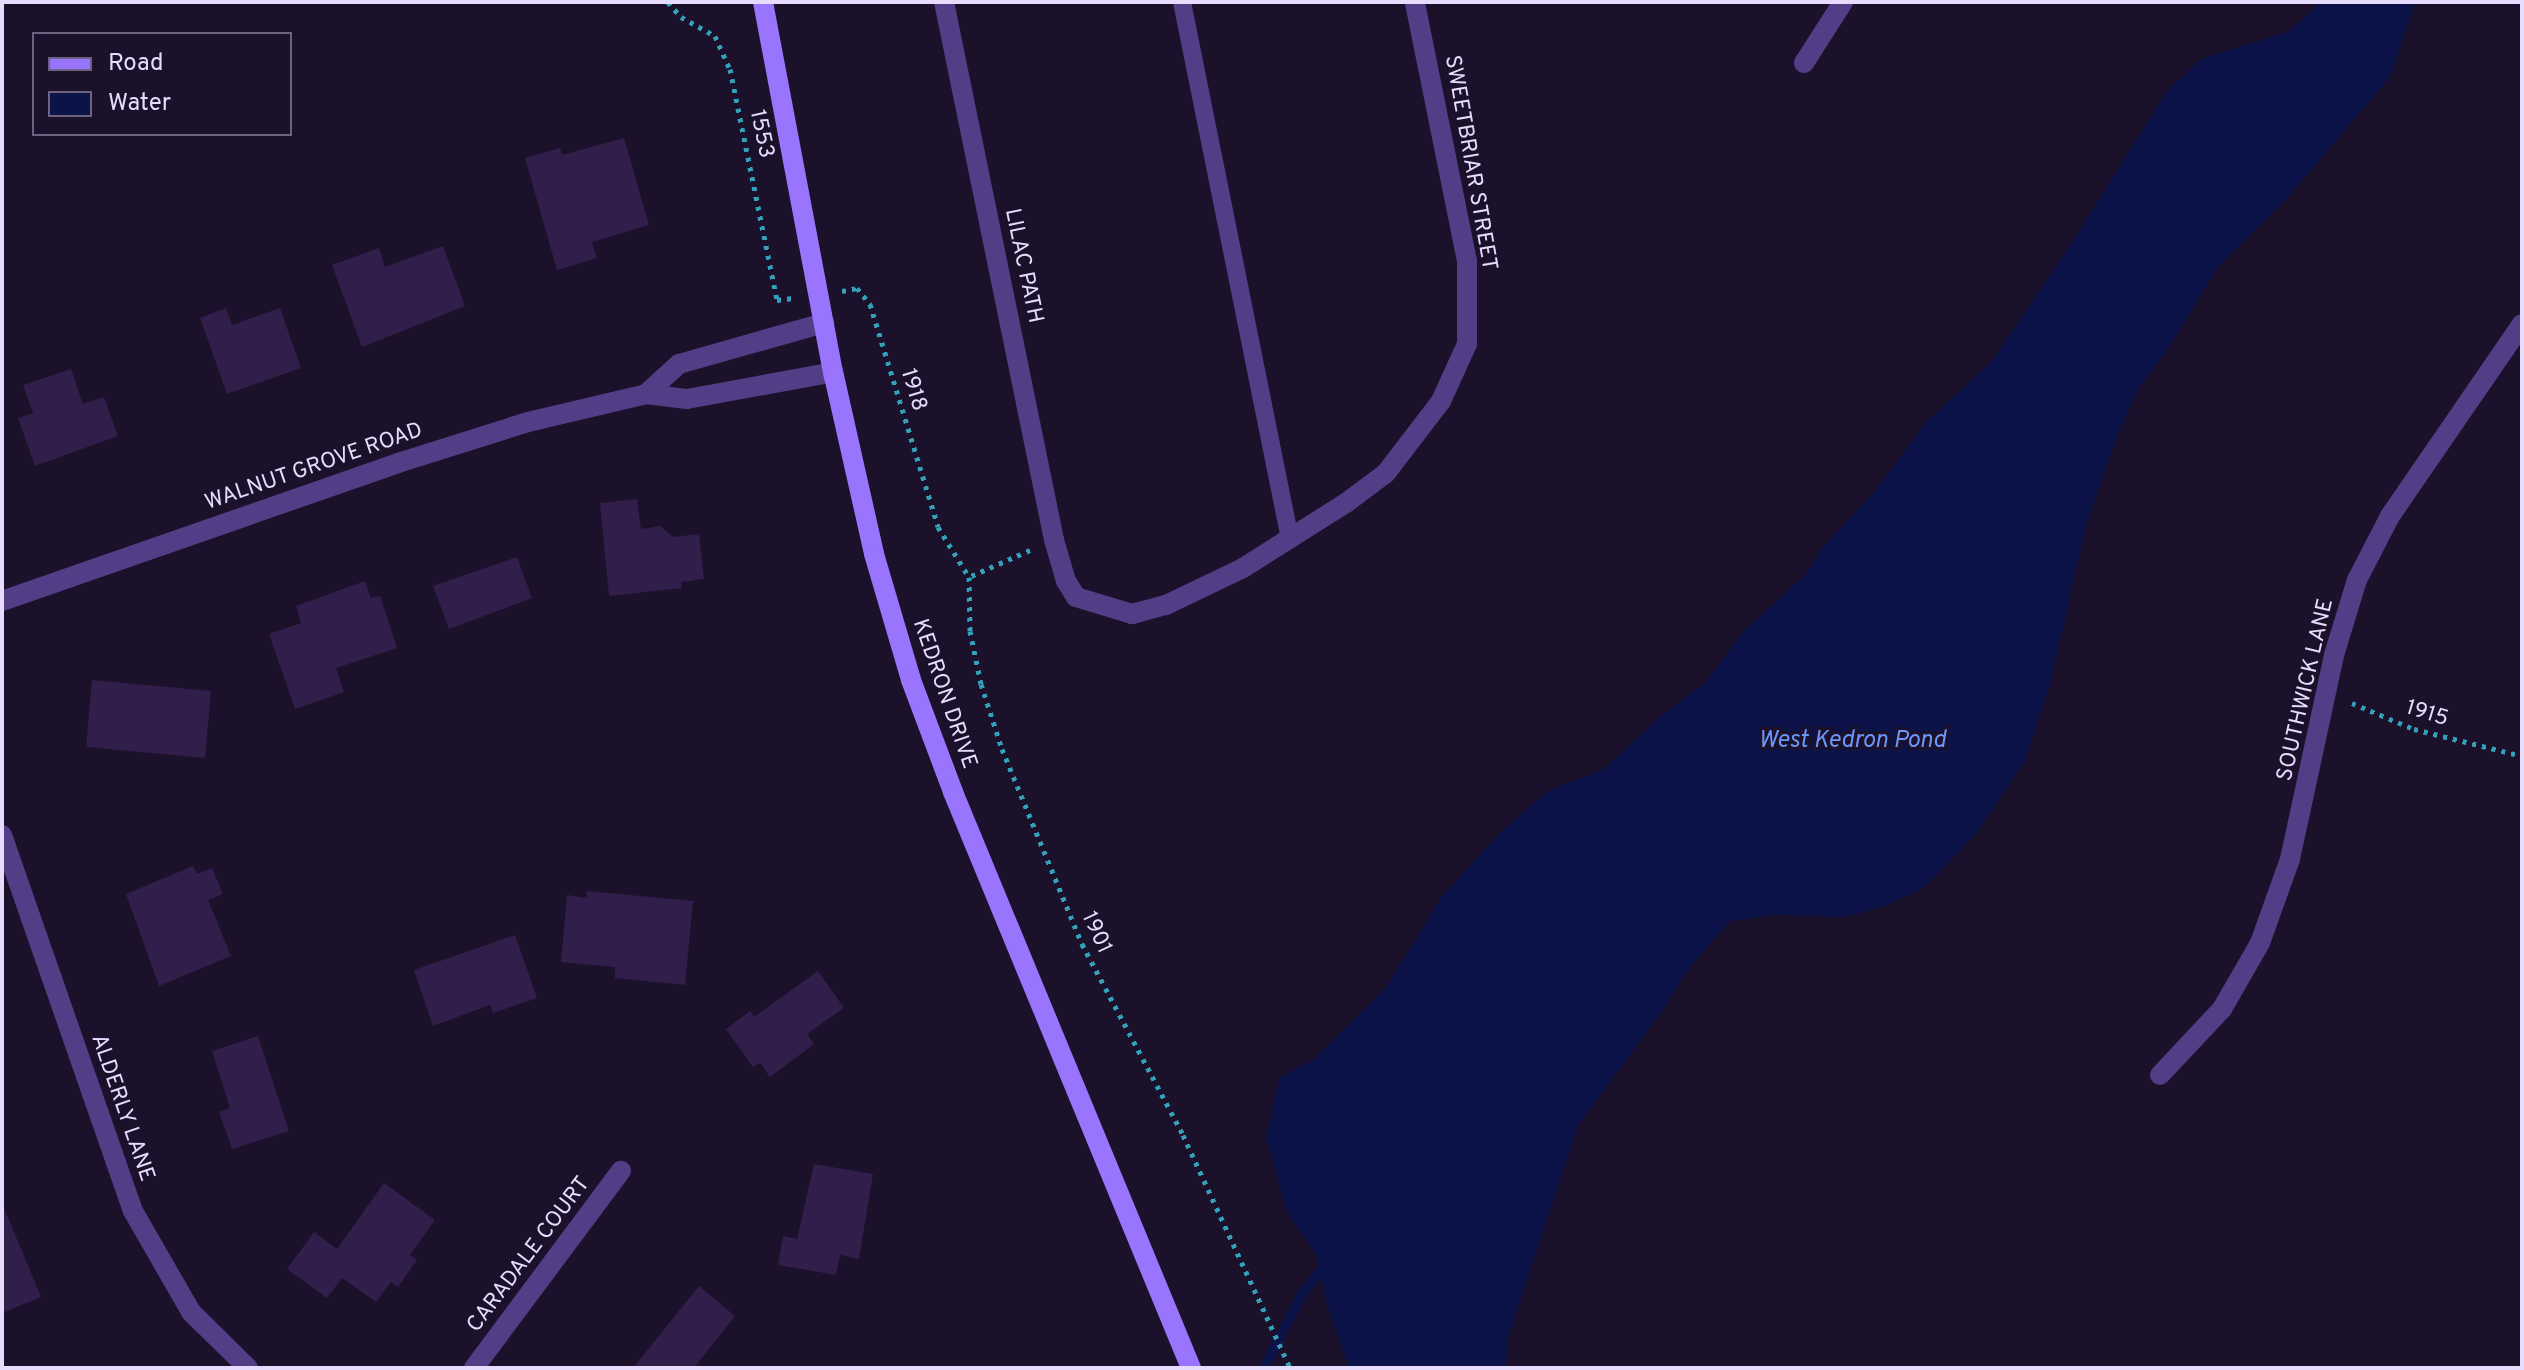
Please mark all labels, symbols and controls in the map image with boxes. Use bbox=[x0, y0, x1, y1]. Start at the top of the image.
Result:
legend bbox=[32, 32, 292, 136]
text: Road bbox=[108, 49, 164, 79]
street label: SWEETBRIAR STREET bbox=[1438, 53, 1502, 273]
text: Water bbox=[108, 89, 171, 119]
street label: 1553 bbox=[743, 107, 779, 161]
street label: LILAC PATH bbox=[998, 206, 1048, 326]
street label: 1918 bbox=[894, 366, 932, 414]
street label: WALNUT GROVE ROAD bbox=[201, 417, 427, 517]
street label: SOUTHWICK LANE bbox=[2272, 596, 2340, 784]
street label: KEDRON DRIVE bbox=[906, 616, 982, 772]
street label: 1915 bbox=[2402, 695, 2452, 733]
water label: West Kedron Pond bbox=[1758, 728, 1946, 756]
street label: 1901 bbox=[1075, 908, 1117, 958]
street label: ALDERLY LANE bbox=[84, 1031, 160, 1185]
street label: CARADALE COURT bbox=[462, 1172, 596, 1338]

